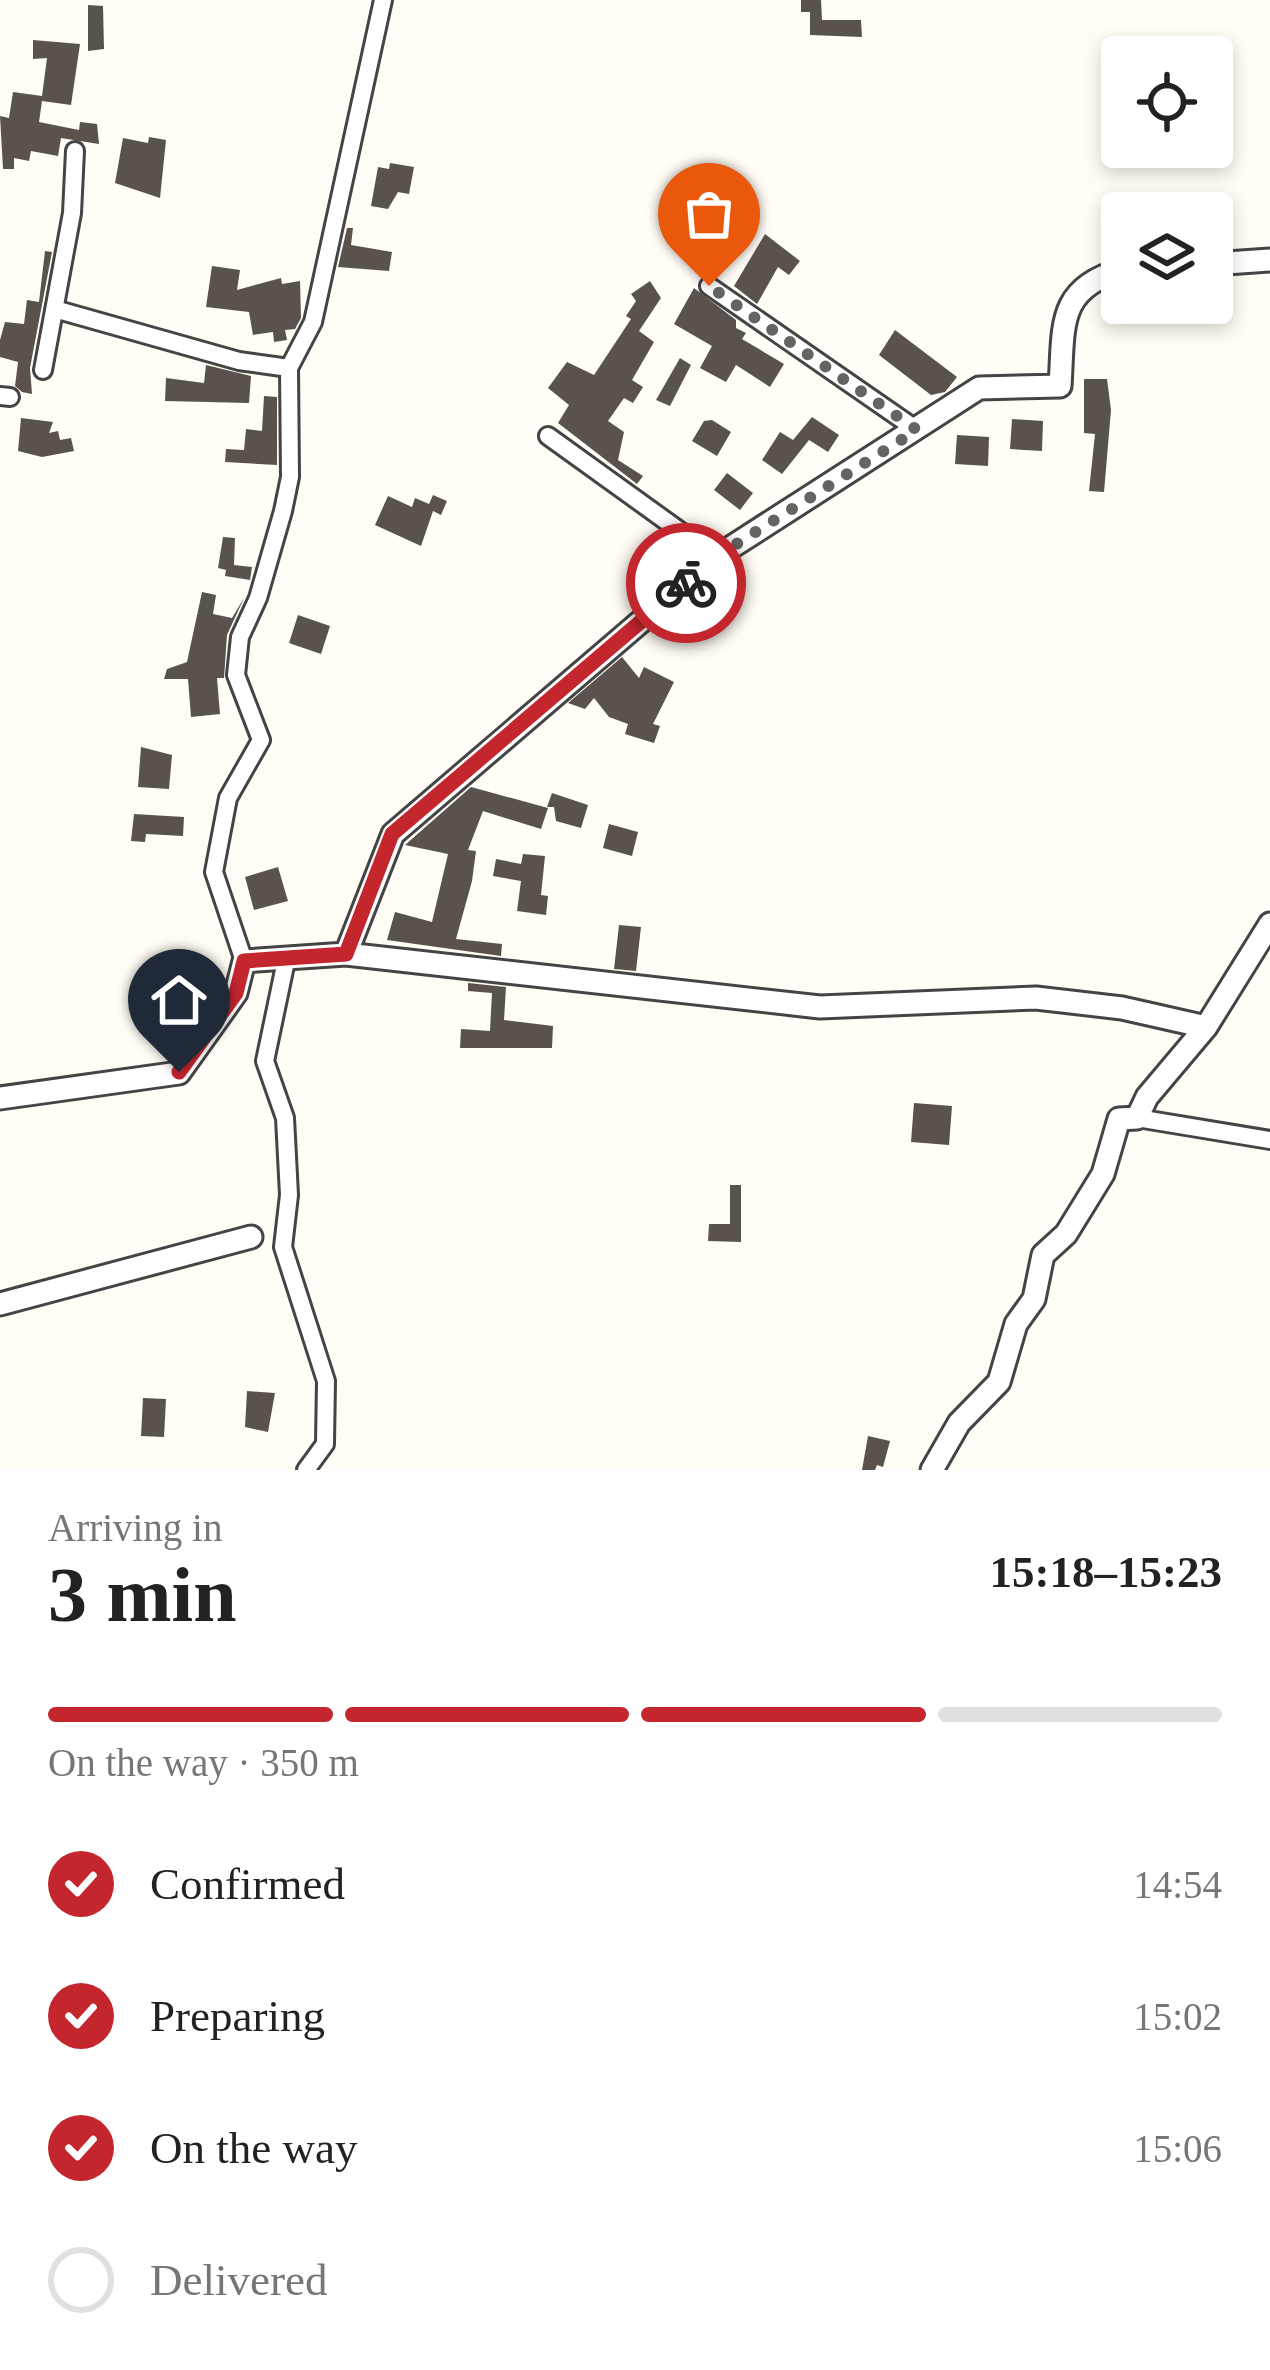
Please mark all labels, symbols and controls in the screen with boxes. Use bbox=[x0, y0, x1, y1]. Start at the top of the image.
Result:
map controls bbox=[1101, 36, 1233, 324]
button: locate bbox=[1101, 36, 1233, 168]
pin bbox=[658, 163, 760, 286]
icon: bag bbox=[676, 181, 742, 247]
button: layers bbox=[1101, 192, 1233, 324]
courier bbox=[626, 523, 746, 643]
icon: bike bbox=[653, 550, 719, 616]
pin bbox=[128, 949, 230, 1072]
icon: home bbox=[146, 967, 212, 1033]
text: Arriving in bbox=[48, 1506, 222, 1549]
text: 15:18–15:23 bbox=[990, 1547, 1222, 1597]
text: 3 min bbox=[48, 1551, 237, 1638]
text: On the way · 350 m bbox=[48, 1741, 359, 1784]
icon: check bbox=[48, 1851, 114, 1917]
text: Confirmed bbox=[150, 1859, 345, 1909]
text: 14:54 bbox=[1133, 1863, 1222, 1906]
icon: check bbox=[48, 1983, 114, 2049]
text: Preparing bbox=[150, 1991, 325, 2041]
text: 15:02 bbox=[1133, 1995, 1222, 2038]
icon: check bbox=[48, 2115, 114, 2181]
text: On the way bbox=[150, 2123, 357, 2173]
text: 15:06 bbox=[1133, 2127, 1222, 2170]
text: Delivered bbox=[150, 2255, 327, 2305]

